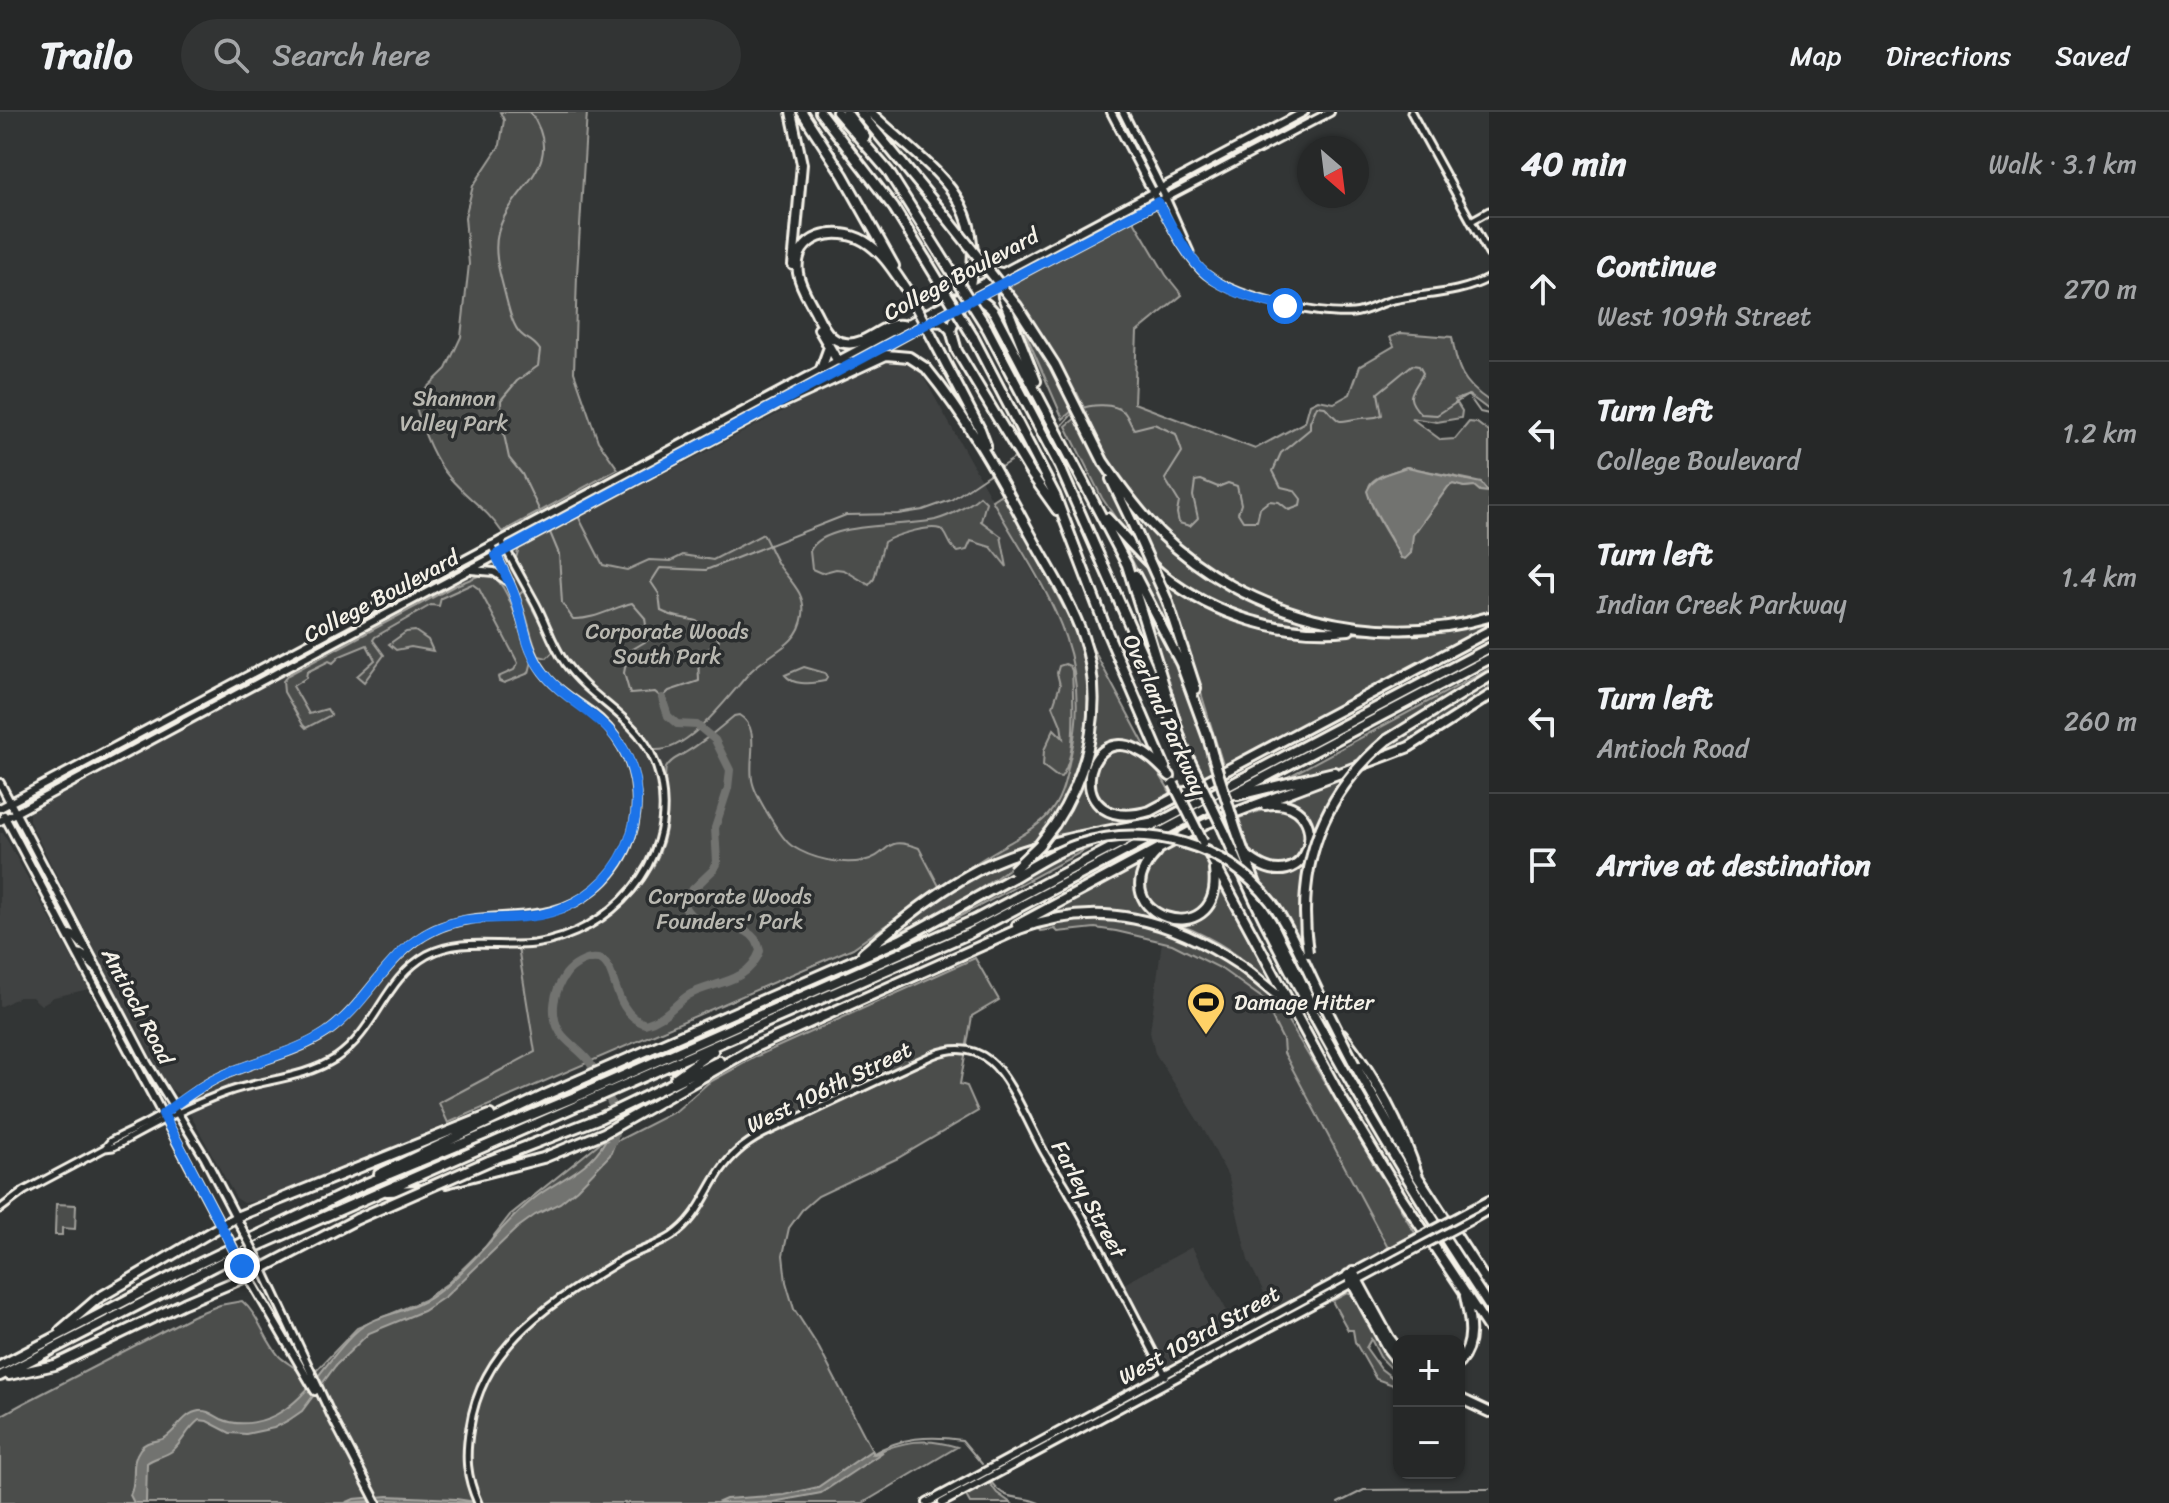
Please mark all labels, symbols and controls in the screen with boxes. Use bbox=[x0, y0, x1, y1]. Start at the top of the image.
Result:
search box bbox=[181, 19, 741, 91]
text: Trailo bbox=[40, 22, 133, 89]
text: Search here bbox=[273, 28, 431, 82]
text: Map bbox=[1790, 31, 1842, 80]
text: Directions bbox=[1886, 31, 2011, 80]
text: Saved bbox=[2055, 31, 2129, 80]
icon: search bbox=[209, 33, 253, 77]
text: 40 min bbox=[1521, 134, 1626, 194]
north arrow bbox=[1297, 136, 1369, 208]
text: Walk · 3.1 km bbox=[1988, 141, 2137, 187]
street label: College Boulevard bbox=[876, 216, 1047, 332]
text: Continue bbox=[1597, 239, 1716, 293]
text: 270 m bbox=[2064, 266, 2137, 312]
icon: ahead bbox=[1521, 267, 1565, 311]
route start bbox=[1267, 288, 1303, 324]
text: West 109th Street bbox=[1597, 293, 1811, 339]
park label: Shannon Valley Park bbox=[400, 379, 509, 443]
text: Turn left bbox=[1597, 383, 1713, 437]
text: 1.2 km bbox=[2062, 410, 2137, 456]
icon: left bbox=[1521, 411, 1565, 455]
text: College Boulevard bbox=[1597, 437, 1800, 483]
text: Turn left bbox=[1597, 527, 1713, 581]
street label: College Boulevard bbox=[296, 538, 467, 654]
text: 1.4 km bbox=[2061, 554, 2137, 600]
icon: left bbox=[1521, 555, 1565, 599]
text: Indian Creek Parkway bbox=[1597, 581, 1847, 627]
park label: Corporate Woods South Park bbox=[585, 612, 749, 676]
street label: Overland Parkway bbox=[1112, 628, 1218, 803]
text: Turn left bbox=[1597, 671, 1713, 725]
text: 260 m bbox=[2064, 698, 2137, 744]
icon: left bbox=[1521, 699, 1565, 743]
text: Antioch Road bbox=[1597, 725, 1749, 771]
text: Arrive at destination bbox=[1597, 838, 1871, 892]
icon: arrive bbox=[1521, 843, 1565, 887]
park label: Corporate Woods Founders' Park bbox=[648, 877, 812, 941]
street label: Antioch Road bbox=[90, 939, 186, 1073]
sports icon: Damage Hitter bbox=[1185, 981, 1227, 1036]
place label: Damage Hitter bbox=[1234, 983, 1376, 1022]
street label: West 106th Street bbox=[739, 1030, 919, 1144]
street label: Farley Street bbox=[1040, 1133, 1138, 1266]
route end bbox=[224, 1248, 260, 1284]
street label: West 103rd Street bbox=[1111, 1274, 1288, 1396]
map controls bbox=[1393, 1335, 1465, 1479]
button: + bbox=[1393, 1335, 1465, 1407]
button: − bbox=[1393, 1407, 1465, 1479]

